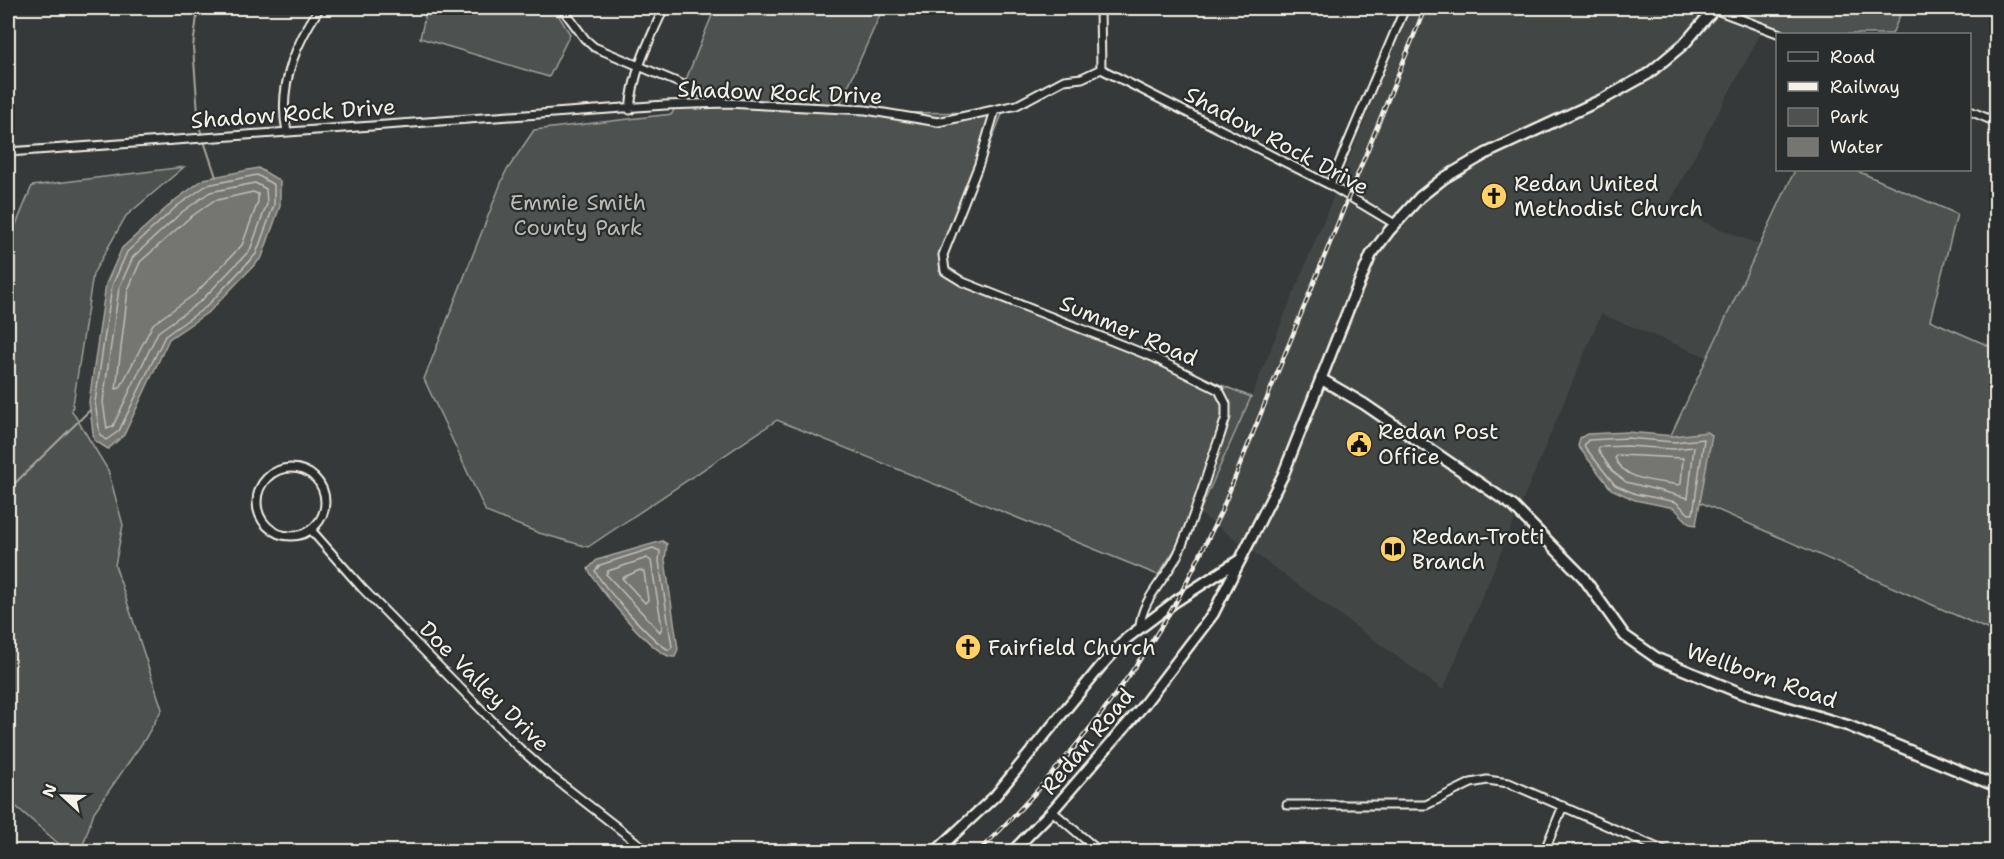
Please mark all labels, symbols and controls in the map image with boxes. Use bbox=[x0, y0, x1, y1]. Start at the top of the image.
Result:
legend bbox=[1776, 33, 1971, 171]
text: Road bbox=[1830, 45, 1875, 69]
street label: Shadow Rock Drive bbox=[677, 74, 883, 111]
text: Railway bbox=[1830, 75, 1900, 99]
street label: Shadow Rock Drive bbox=[1179, 79, 1374, 201]
street label: Shadow Rock Drive bbox=[190, 92, 396, 135]
text: Park bbox=[1830, 105, 1869, 129]
text: Water bbox=[1830, 135, 1883, 159]
place label: Redan United Methodist Church bbox=[1514, 169, 1703, 223]
church icon: Redan United Methodist Church bbox=[1479, 181, 1509, 211]
park label: Emmie Smith County Park bbox=[510, 188, 646, 242]
street label: Summer Road bbox=[1055, 288, 1202, 373]
place label: Redan Post Office bbox=[1378, 417, 1499, 471]
public building icon: Redan Post Office bbox=[1344, 429, 1374, 459]
place label: Redan-Trotti Branch bbox=[1412, 522, 1545, 576]
library icon: Redan-Trotti Branch bbox=[1378, 534, 1408, 564]
street label: Doe Valley Drive bbox=[413, 615, 556, 758]
church icon: Fairfield Church bbox=[953, 632, 983, 662]
place label: Fairfield Church bbox=[988, 633, 1156, 662]
street label: Wellborn Road bbox=[1683, 636, 1841, 715]
street label: Redan Road bbox=[1034, 682, 1141, 801]
north arrow bbox=[33, 766, 93, 826]
text: N bbox=[37, 781, 62, 800]

